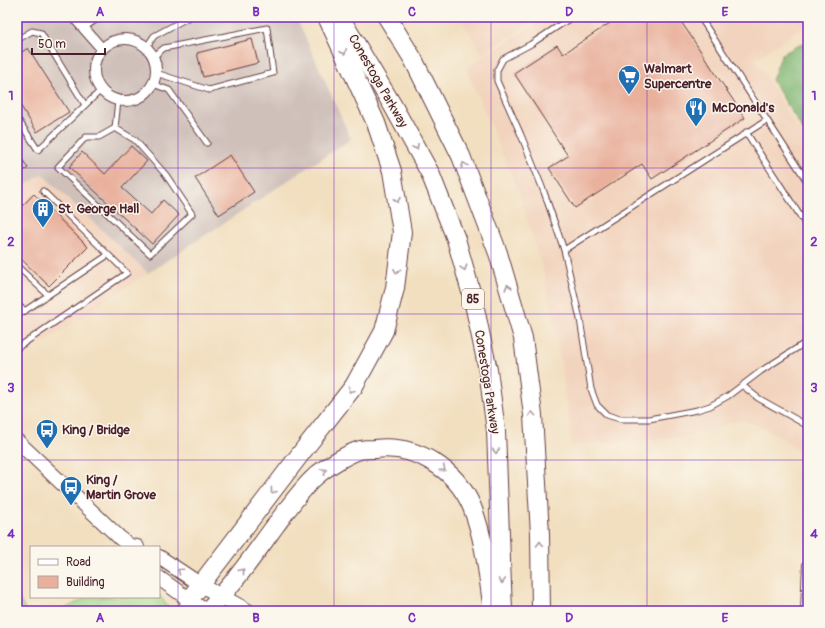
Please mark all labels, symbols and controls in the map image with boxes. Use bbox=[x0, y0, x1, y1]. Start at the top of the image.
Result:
text: A bbox=[96, 4, 105, 20]
text: B bbox=[252, 4, 260, 20]
text: C bbox=[408, 4, 416, 20]
text: D bbox=[565, 4, 573, 20]
text: E bbox=[722, 4, 729, 20]
scale bar bbox=[32, 30, 105, 56]
street label: Conestoga Parkway bbox=[345, 31, 411, 131]
text: 50 m bbox=[38, 37, 66, 52]
one-way arrow bbox=[339, 48, 347, 55]
place label: Walmart Supercentre bbox=[644, 61, 712, 92]
supermarket icon: Walmart Supercentre bbox=[616, 63, 642, 96]
text: 1 bbox=[8, 88, 14, 104]
text: 1 bbox=[811, 88, 817, 104]
restaurant icon: McDonald's bbox=[683, 95, 709, 128]
place label: McDonald's bbox=[712, 100, 774, 116]
one-way arrow bbox=[412, 143, 419, 151]
one-way arrow bbox=[461, 161, 469, 168]
building icon: St. George Hall bbox=[30, 196, 56, 229]
one-way arrow bbox=[392, 197, 401, 203]
place label: St. George Hall bbox=[58, 201, 139, 217]
text: 2 bbox=[7, 234, 15, 250]
text: 2 bbox=[810, 234, 818, 250]
one-way arrow bbox=[459, 264, 468, 271]
one-way arrow bbox=[393, 268, 402, 274]
one-way arrow bbox=[504, 284, 513, 291]
road number: 85 bbox=[462, 289, 484, 309]
street label: Conestoga Parkway bbox=[471, 329, 503, 436]
text: 3 bbox=[7, 380, 15, 396]
text: 3 bbox=[810, 380, 818, 396]
one-way arrow bbox=[349, 386, 356, 393]
one-way arrow bbox=[528, 411, 537, 417]
bus stop icon: King / Bridge bbox=[34, 417, 60, 450]
place label: King / Bridge bbox=[62, 422, 130, 438]
one-way arrow bbox=[492, 448, 501, 454]
one-way arrow bbox=[438, 465, 446, 472]
one-way arrow bbox=[320, 468, 327, 476]
place label: King / Martin Grove bbox=[86, 472, 156, 503]
bus stop icon: King / Martin Grove bbox=[58, 474, 84, 507]
one-way arrow bbox=[271, 486, 278, 493]
text: 4 bbox=[7, 526, 15, 542]
text: 4 bbox=[810, 526, 818, 542]
one-way arrow bbox=[536, 541, 544, 547]
legend bbox=[30, 546, 160, 598]
text: Road bbox=[66, 555, 91, 570]
one-way arrow bbox=[237, 568, 244, 575]
one-way arrow bbox=[177, 569, 184, 576]
text: Building bbox=[66, 575, 105, 590]
one-way arrow bbox=[497, 578, 506, 584]
text: A bbox=[96, 610, 105, 626]
text: B bbox=[252, 610, 260, 626]
text: C bbox=[408, 610, 416, 626]
text: D bbox=[565, 610, 573, 626]
text: E bbox=[722, 610, 729, 626]

